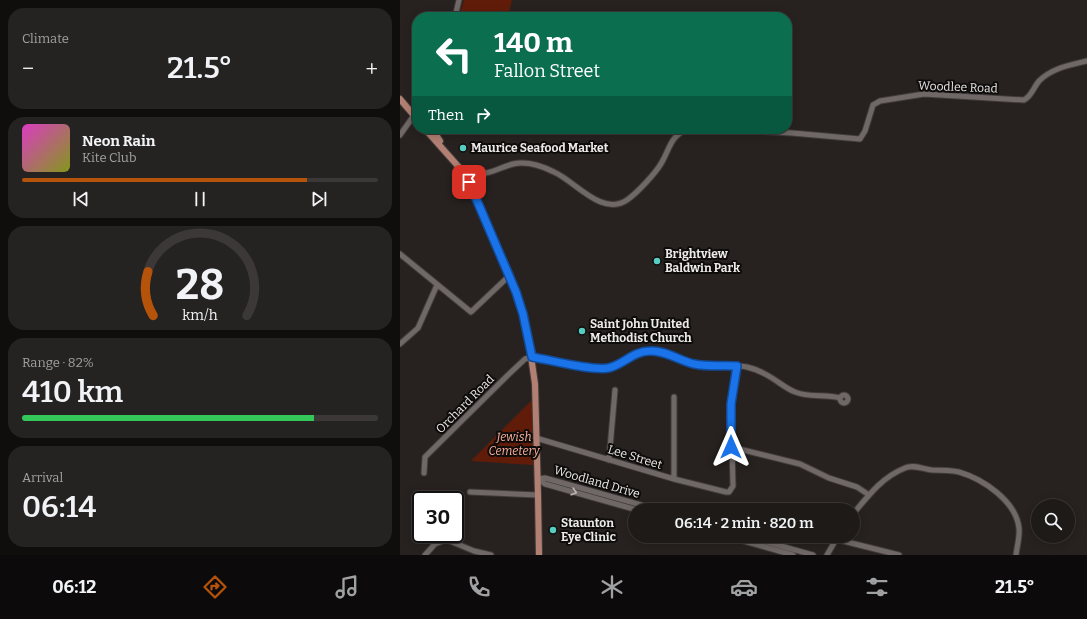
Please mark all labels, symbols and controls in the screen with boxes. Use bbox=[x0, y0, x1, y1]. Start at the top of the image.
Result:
text: 140 m bbox=[494, 26, 573, 59]
icon: left bbox=[428, 28, 480, 80]
text: Climate bbox=[22, 31, 69, 46]
text: 21.5° bbox=[167, 50, 233, 86]
text: − bbox=[22, 55, 34, 82]
text: + bbox=[365, 55, 378, 82]
text: Fallon Street bbox=[494, 60, 600, 82]
street label: Woodlee Road bbox=[918, 79, 998, 95]
icon: right bbox=[472, 104, 494, 126]
text: Then bbox=[428, 106, 464, 124]
text: Neon Rain bbox=[82, 132, 155, 150]
place label: Maurice Seafood Market bbox=[471, 141, 609, 155]
marker: Maurice Seafood Market bbox=[458, 143, 468, 153]
text: Kite Club bbox=[82, 150, 136, 165]
pin bbox=[452, 165, 486, 199]
icon: arrive bbox=[458, 171, 480, 193]
icon: previous bbox=[70, 188, 92, 210]
icon: pause bbox=[189, 188, 211, 210]
icon: next bbox=[308, 188, 330, 210]
place label: Brightview Baldwin Park bbox=[665, 247, 741, 275]
marker: Brightview Baldwin Park bbox=[652, 256, 662, 266]
text: 28 bbox=[176, 259, 224, 309]
text: km/h bbox=[182, 306, 218, 323]
place label: Saint John United Methodist Church bbox=[590, 317, 692, 345]
marker: Saint John United Methodist Church bbox=[577, 326, 587, 336]
text: Range · 82% bbox=[22, 355, 94, 370]
street label: Orchard Road bbox=[433, 372, 497, 436]
text: 410 km bbox=[22, 374, 123, 410]
position arrow bbox=[710, 426, 752, 468]
park label: Jewish Cemetery bbox=[488, 430, 541, 458]
street label: Lee Street bbox=[606, 442, 664, 472]
street label: Woodland Drive bbox=[552, 463, 642, 501]
text: Arrival bbox=[22, 470, 63, 485]
one-way arrow bbox=[571, 487, 578, 496]
text: 06:14 bbox=[22, 489, 96, 525]
speed limit sign: 30 bbox=[412, 491, 464, 543]
map controls bbox=[1031, 499, 1075, 543]
button: search bbox=[1031, 499, 1075, 543]
text: 06:14 · 2 min · 820 m bbox=[675, 514, 813, 532]
place label: Staunton Eye Clinic bbox=[561, 516, 616, 544]
marker: Staunton Eye Clinic bbox=[548, 525, 558, 535]
icon: directions bbox=[201, 573, 229, 601]
icon: music bbox=[333, 573, 361, 601]
icon: phone bbox=[465, 573, 493, 601]
icon: climate bbox=[598, 573, 626, 601]
icon: car bbox=[730, 573, 758, 601]
icon: filters bbox=[863, 573, 891, 601]
text: 06:12 bbox=[52, 576, 96, 598]
text: 21.5° bbox=[995, 576, 1035, 598]

